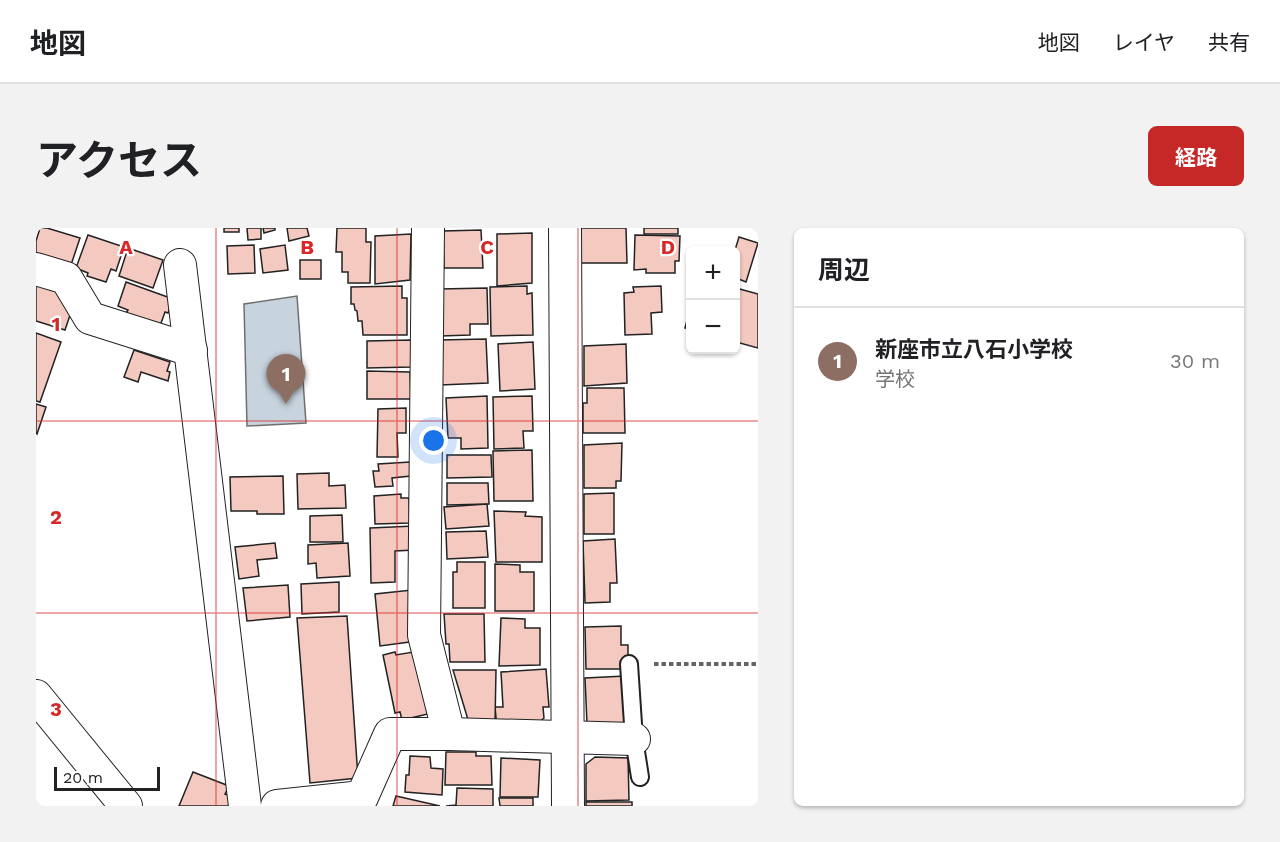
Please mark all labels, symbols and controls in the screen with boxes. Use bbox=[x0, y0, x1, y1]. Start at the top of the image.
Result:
text: 地図 bbox=[30, 27, 86, 60]
text: 地図 bbox=[1038, 30, 1080, 55]
text: レイヤ bbox=[1113, 30, 1175, 55]
text: 共有 bbox=[1208, 30, 1250, 55]
button: 経路 bbox=[1148, 126, 1244, 186]
text: アクセス bbox=[36, 136, 202, 185]
text: A bbox=[119, 235, 133, 259]
text: B bbox=[300, 235, 314, 259]
text: C bbox=[480, 235, 494, 259]
text: D bbox=[661, 235, 675, 259]
map controls bbox=[686, 246, 740, 354]
button: + bbox=[686, 246, 740, 300]
text: 周辺 bbox=[818, 255, 870, 285]
button: − bbox=[686, 300, 740, 354]
text: 1 bbox=[52, 312, 60, 336]
text: 新座市立八石小学校 bbox=[875, 337, 1073, 362]
text: 1 bbox=[833, 349, 842, 373]
text: 30 m bbox=[1170, 349, 1220, 373]
pin: 1 bbox=[266, 354, 306, 404]
text: 学校 bbox=[875, 367, 915, 391]
your location bbox=[419, 426, 448, 455]
text: 2 bbox=[50, 505, 62, 529]
text: 3 bbox=[50, 697, 62, 721]
scale bar bbox=[54, 764, 160, 792]
text: 20 m bbox=[63, 768, 103, 787]

